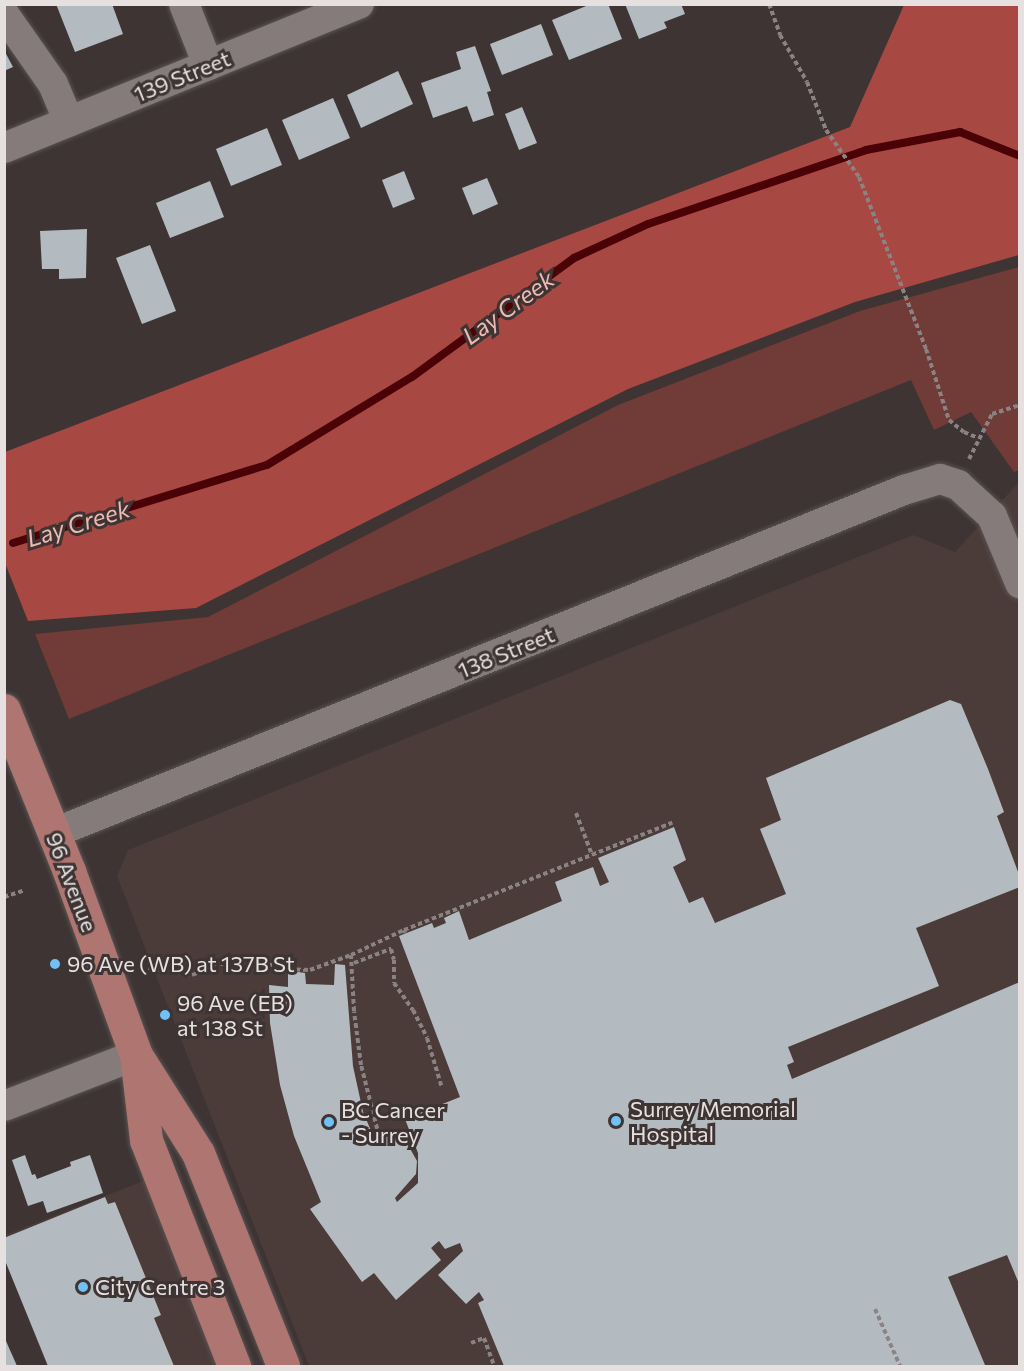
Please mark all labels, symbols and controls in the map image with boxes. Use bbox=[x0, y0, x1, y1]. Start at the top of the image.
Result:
street label: 139 Street bbox=[130, 45, 234, 107]
water label: Lay Creek bbox=[456, 264, 560, 350]
water label: Lay Creek bbox=[23, 494, 133, 552]
street label: 138 Street bbox=[454, 621, 558, 683]
street label: 96 Avenue bbox=[41, 829, 103, 935]
place label: 96 Ave (WB) at 137B St bbox=[67, 951, 295, 977]
marker: 96 Ave (WB) at 137B St bbox=[48, 957, 62, 971]
place label: 96 Ave (EB) at 138 St bbox=[177, 989, 293, 1040]
marker: 96 Ave (EB) at 138 St bbox=[158, 1008, 172, 1022]
place label: Surrey Memorial Hospital bbox=[630, 1095, 796, 1146]
place label: BC Cancer - Surrey bbox=[341, 1096, 445, 1148]
marker: Surrey Memorial Hospital bbox=[607, 1112, 625, 1130]
marker: BC Cancer - Surrey bbox=[322, 1115, 336, 1129]
place label: City Centre 3 bbox=[95, 1274, 225, 1300]
marker: City Centre 3 bbox=[76, 1280, 90, 1294]

